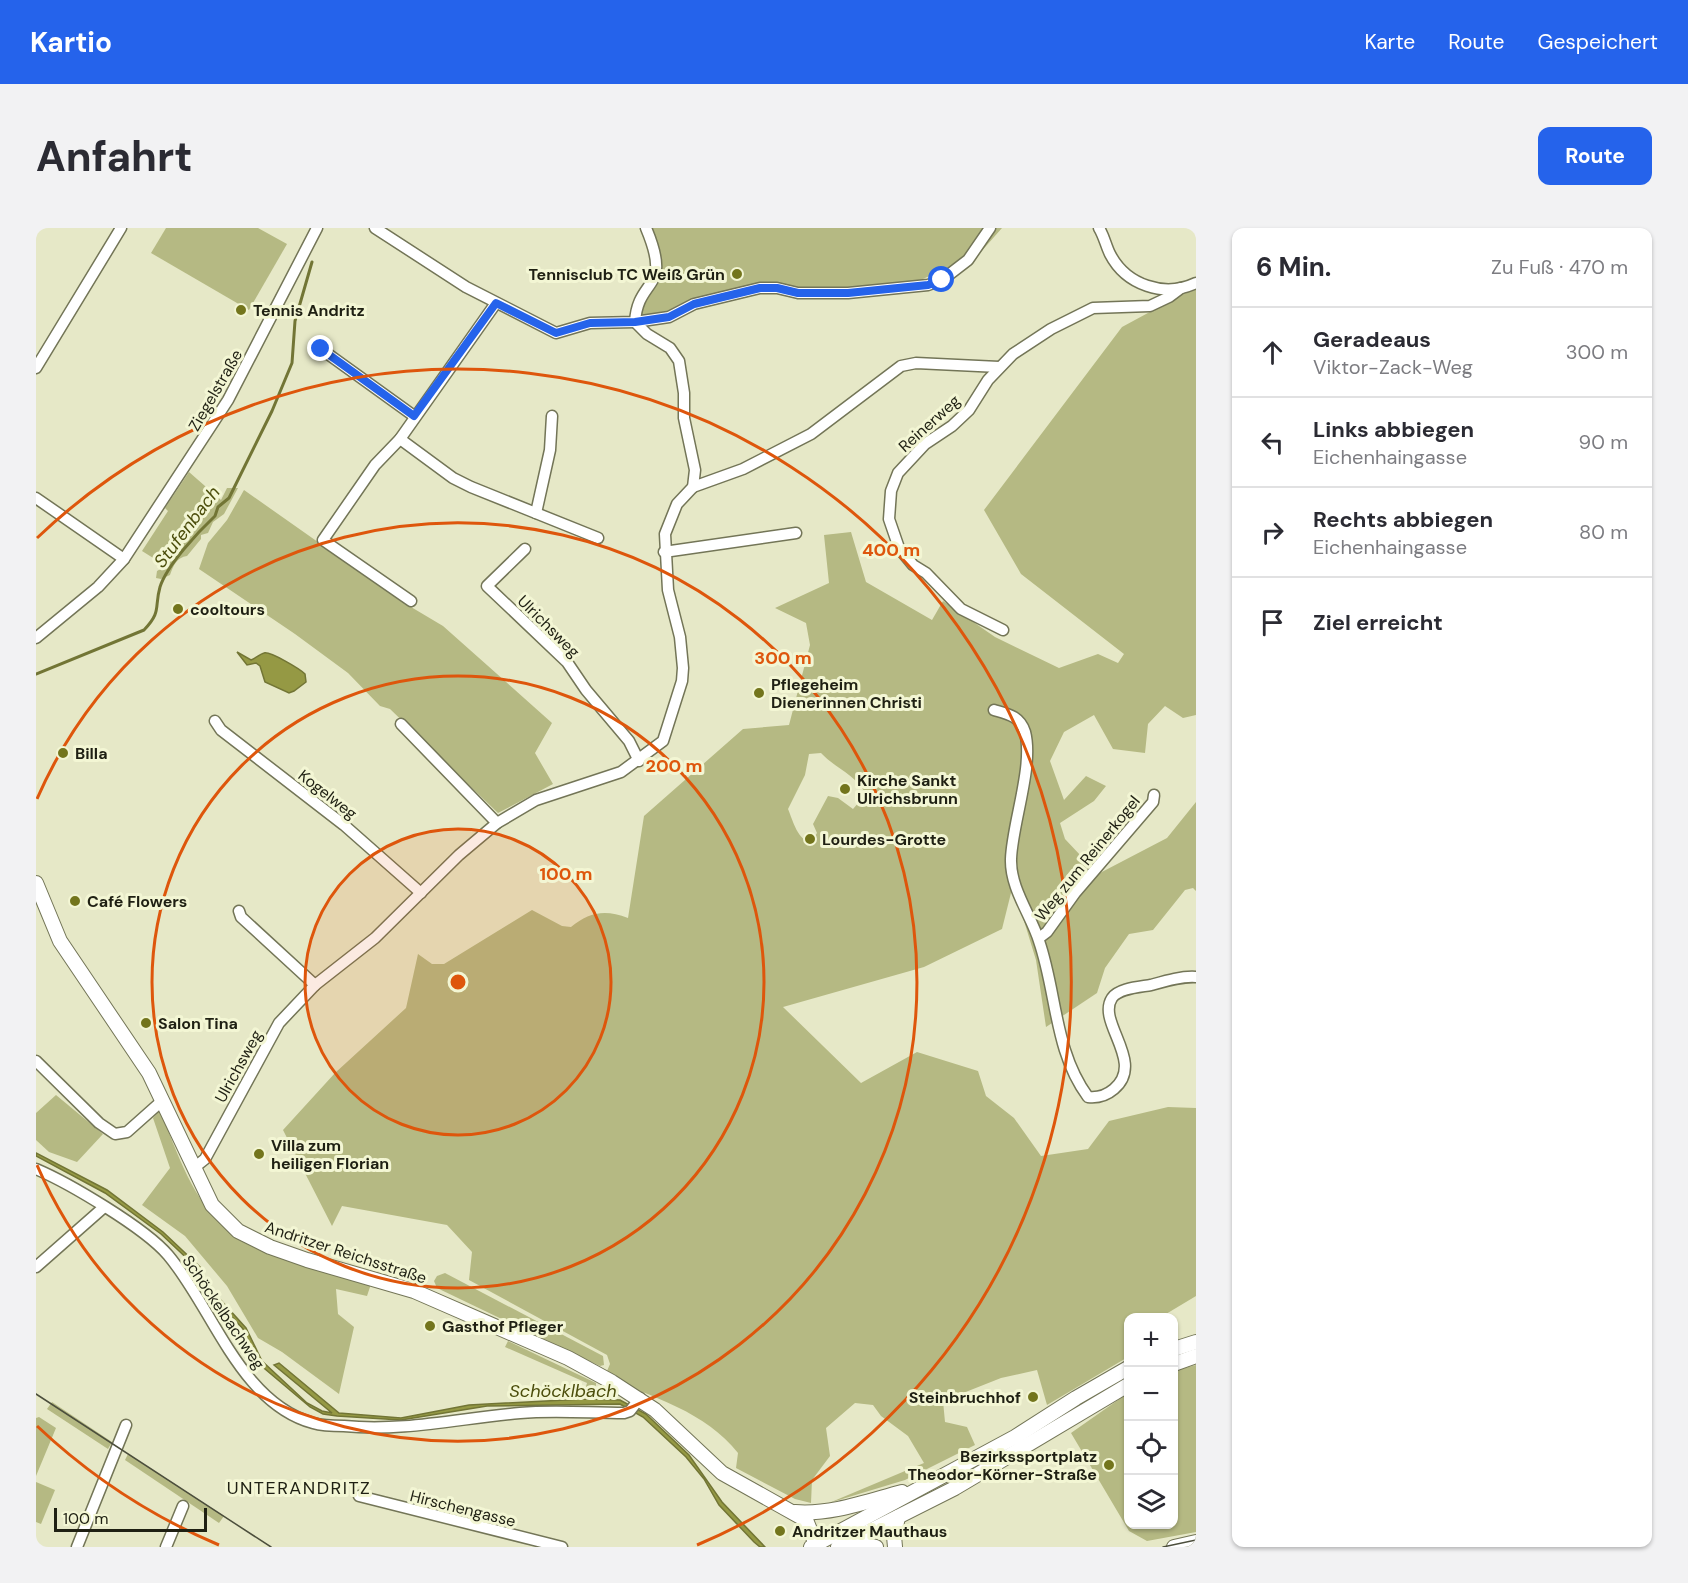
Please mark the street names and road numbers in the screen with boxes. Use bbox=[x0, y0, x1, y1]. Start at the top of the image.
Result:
street label: Ziegelstraße bbox=[184, 346, 247, 435]
street label: Reinerweg bbox=[894, 390, 965, 457]
street label: Ulrichsweg bbox=[513, 591, 584, 662]
street label: Kogelweg bbox=[294, 765, 361, 824]
street label: Weg zum Reinerkogel bbox=[1030, 791, 1145, 926]
street label: Ulrichsweg bbox=[210, 1026, 267, 1106]
street label: Andritzer Reichsstraße bbox=[262, 1216, 429, 1289]
street label: Schöckelbachweg bbox=[178, 1251, 270, 1373]
street label: Hirschengasse bbox=[408, 1485, 518, 1532]

